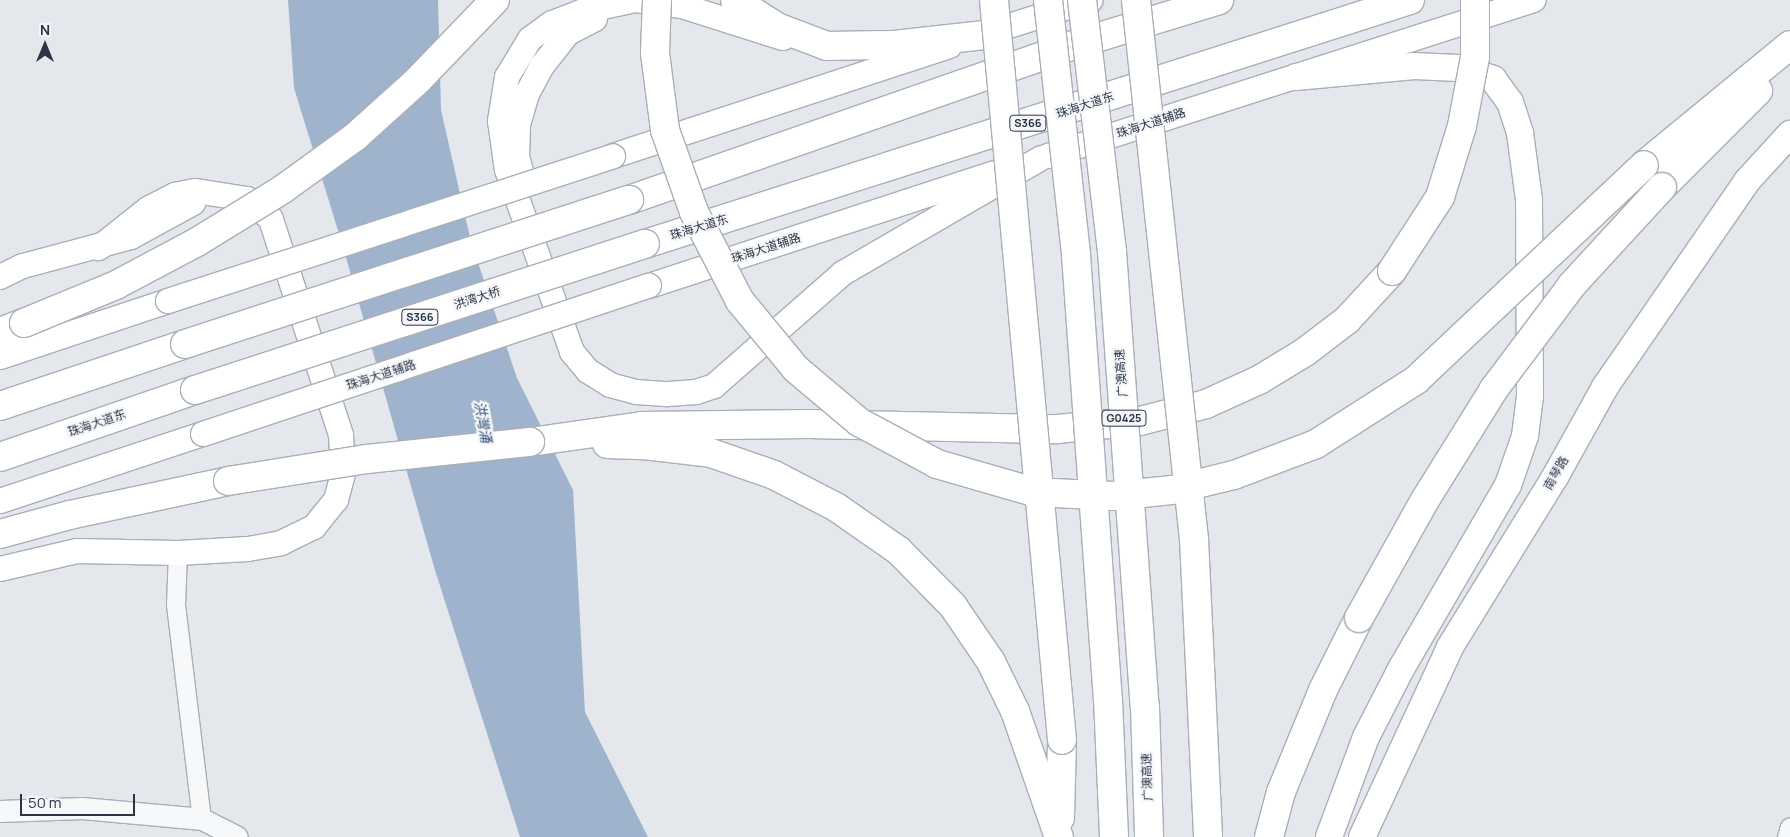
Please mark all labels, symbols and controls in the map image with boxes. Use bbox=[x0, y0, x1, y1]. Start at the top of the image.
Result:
north arrow bbox=[20, 20, 70, 70]
text: N bbox=[40, 20, 50, 39]
street label: 珠海大道东 bbox=[1054, 89, 1116, 121]
street label: 珠海大道辅路 bbox=[1115, 105, 1187, 141]
road number: S366 bbox=[1009, 115, 1047, 132]
street label: 珠海大道东 bbox=[668, 211, 730, 243]
street label: 珠海大道辅路 bbox=[730, 230, 802, 266]
street label: 洪湾大桥 bbox=[452, 284, 502, 312]
road number: S366 bbox=[401, 308, 439, 326]
street label: 广澳高速 bbox=[1112, 349, 1130, 397]
street label: 珠海大道辅路 bbox=[345, 357, 417, 393]
water label: 洪灣涌 bbox=[471, 400, 495, 444]
street label: 珠海大道东 bbox=[66, 406, 128, 440]
road number: G0425 bbox=[1102, 409, 1146, 426]
street label: 南琴路 bbox=[1541, 454, 1571, 492]
street label: 广澳高速 bbox=[1139, 753, 1155, 801]
scale bar bbox=[22, 784, 138, 816]
text: 50 m bbox=[28, 792, 62, 813]

